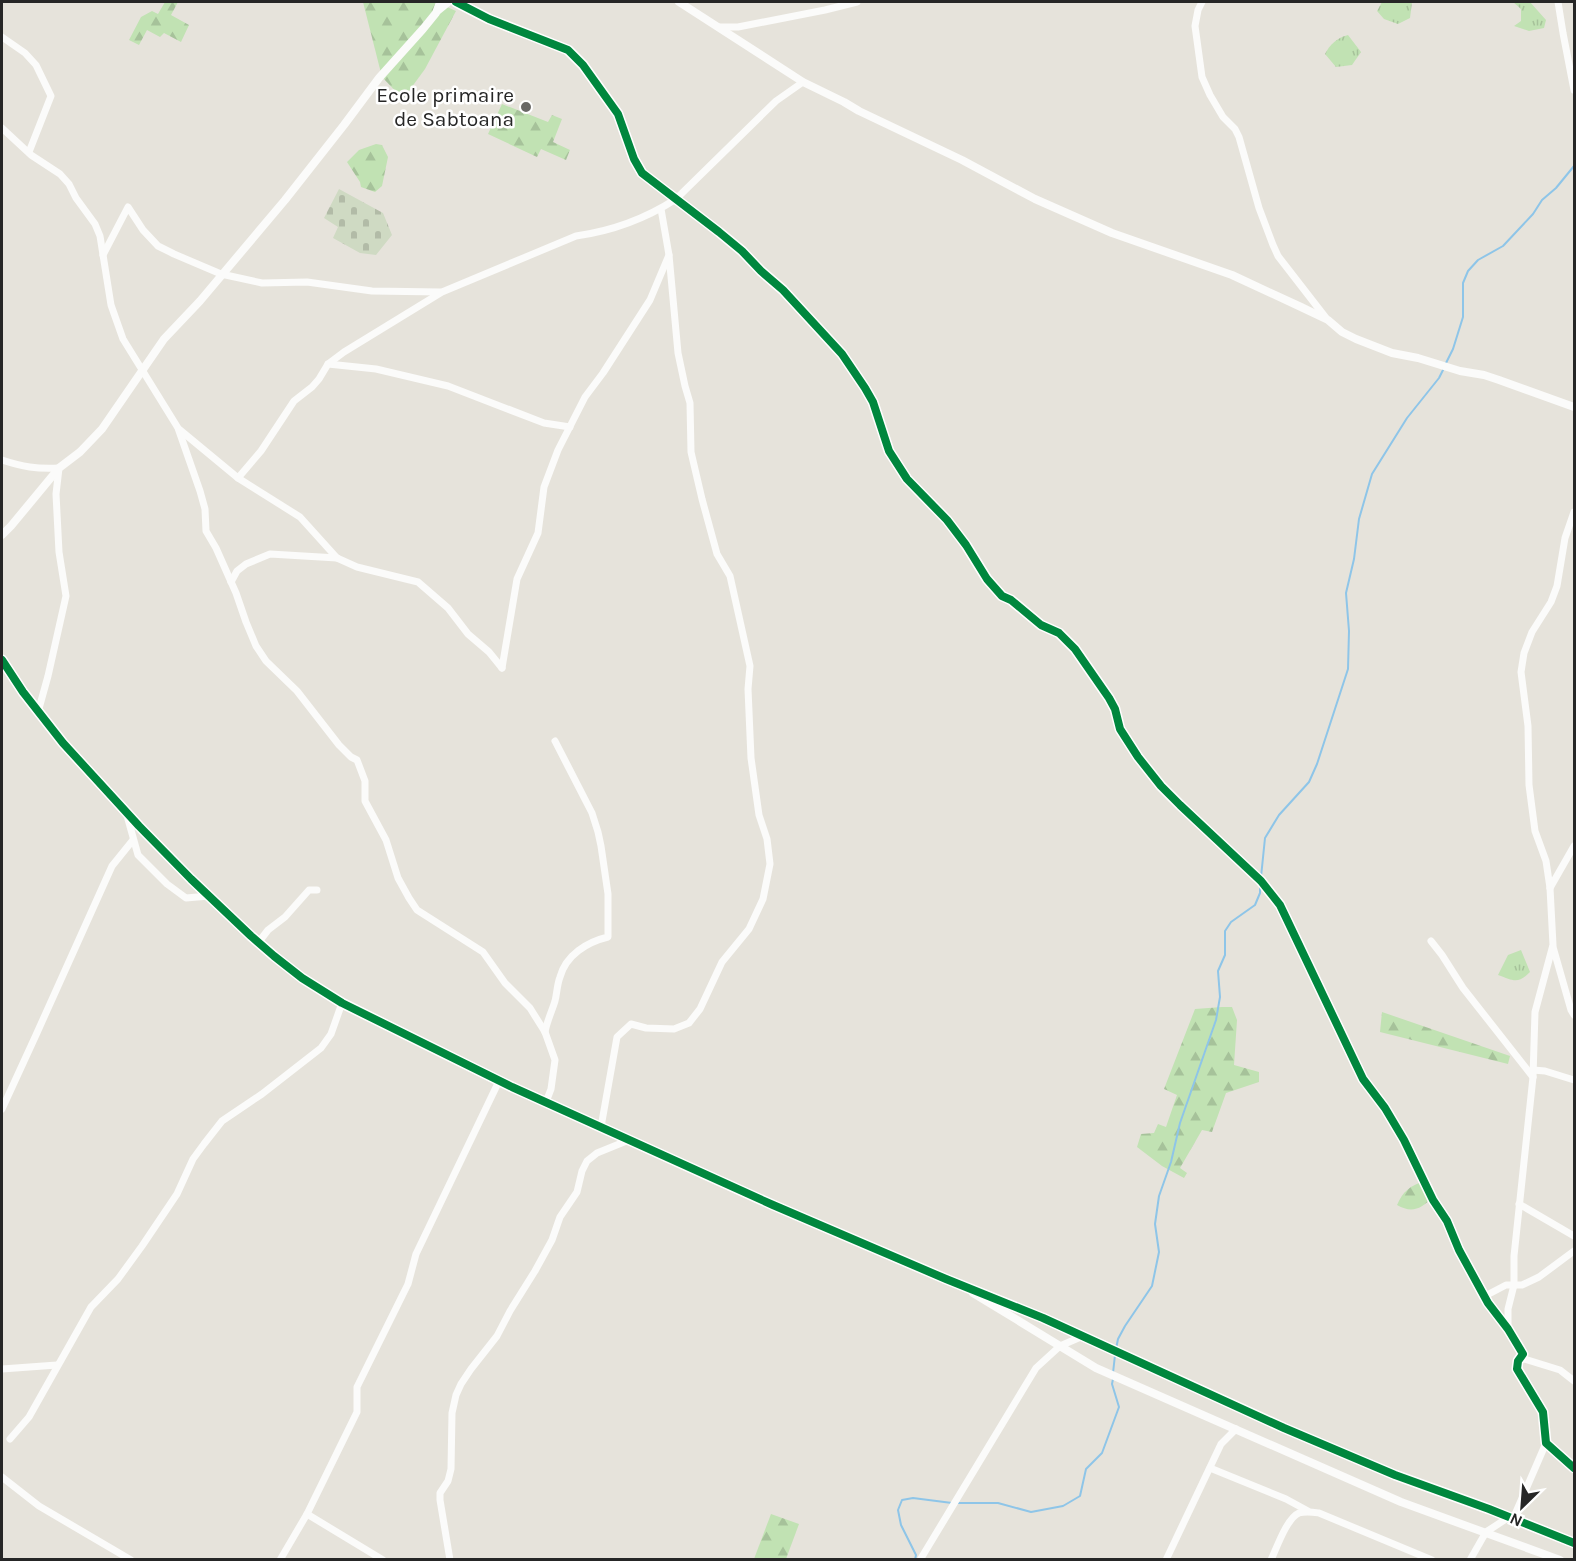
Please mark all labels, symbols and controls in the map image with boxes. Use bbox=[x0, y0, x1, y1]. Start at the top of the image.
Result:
place label: Ecole primaire de Sabtoana bbox=[376, 83, 514, 131]
marker: Ecole primaire de Sabtoana bbox=[519, 100, 533, 114]
north arrow bbox=[1492, 1477, 1552, 1537]
text: N bbox=[1507, 1509, 1525, 1531]

